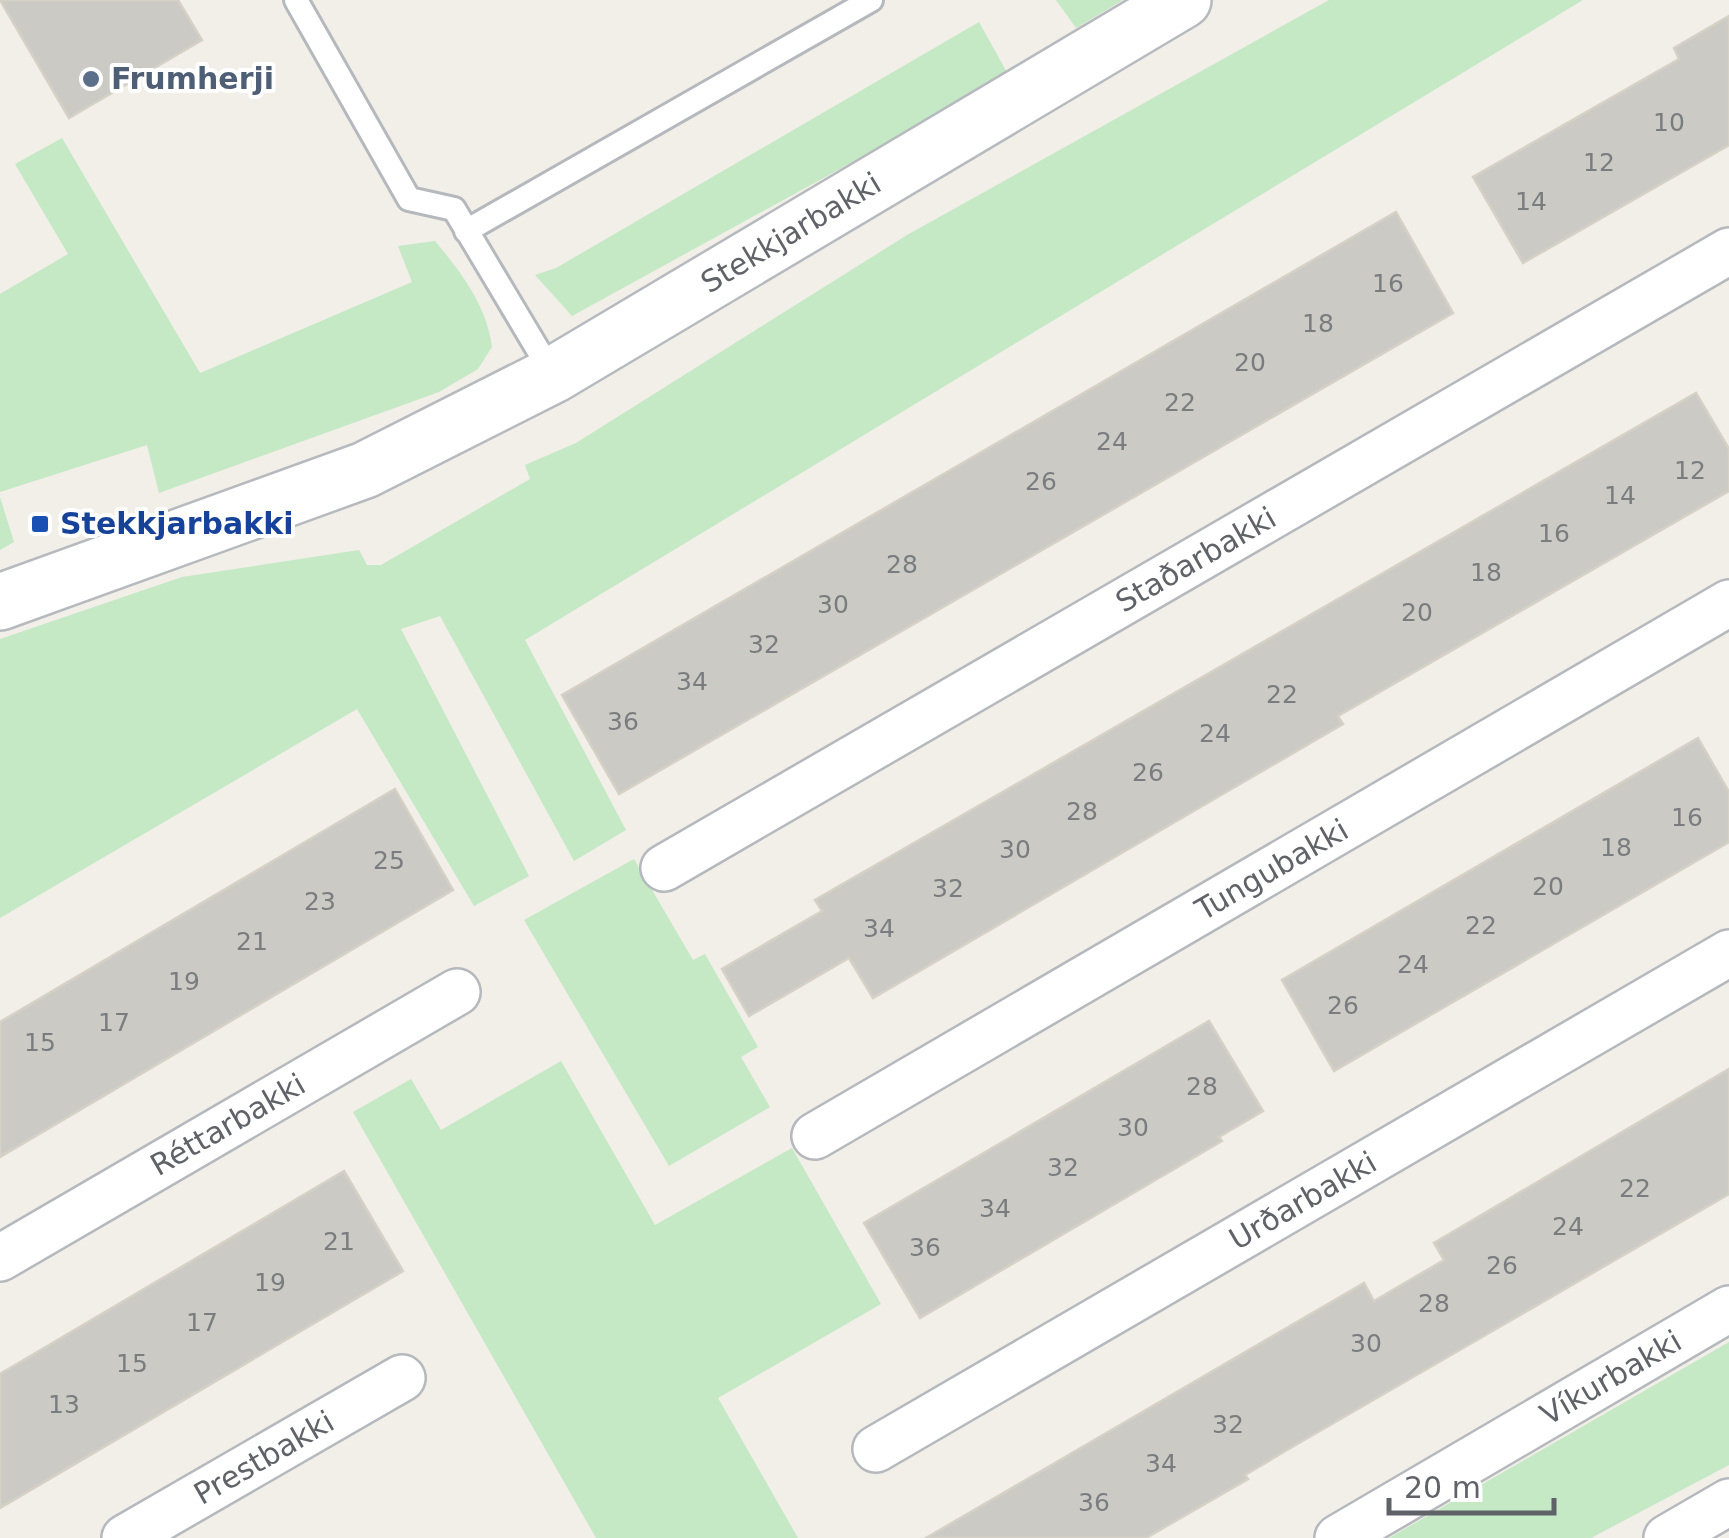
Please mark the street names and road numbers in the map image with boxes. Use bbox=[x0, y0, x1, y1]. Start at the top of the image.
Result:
street label: Stekkjarbakki bbox=[694, 165, 887, 300]
street label: Staðarbakki bbox=[1110, 500, 1282, 619]
street label: Tungubakki bbox=[1188, 812, 1354, 928]
street label: Réttarbakki bbox=[144, 1066, 311, 1183]
street label: Urðarbakki bbox=[1223, 1144, 1382, 1257]
street label: Víkurbakki bbox=[1534, 1323, 1688, 1432]
street label: Prestbakki bbox=[188, 1404, 340, 1512]

